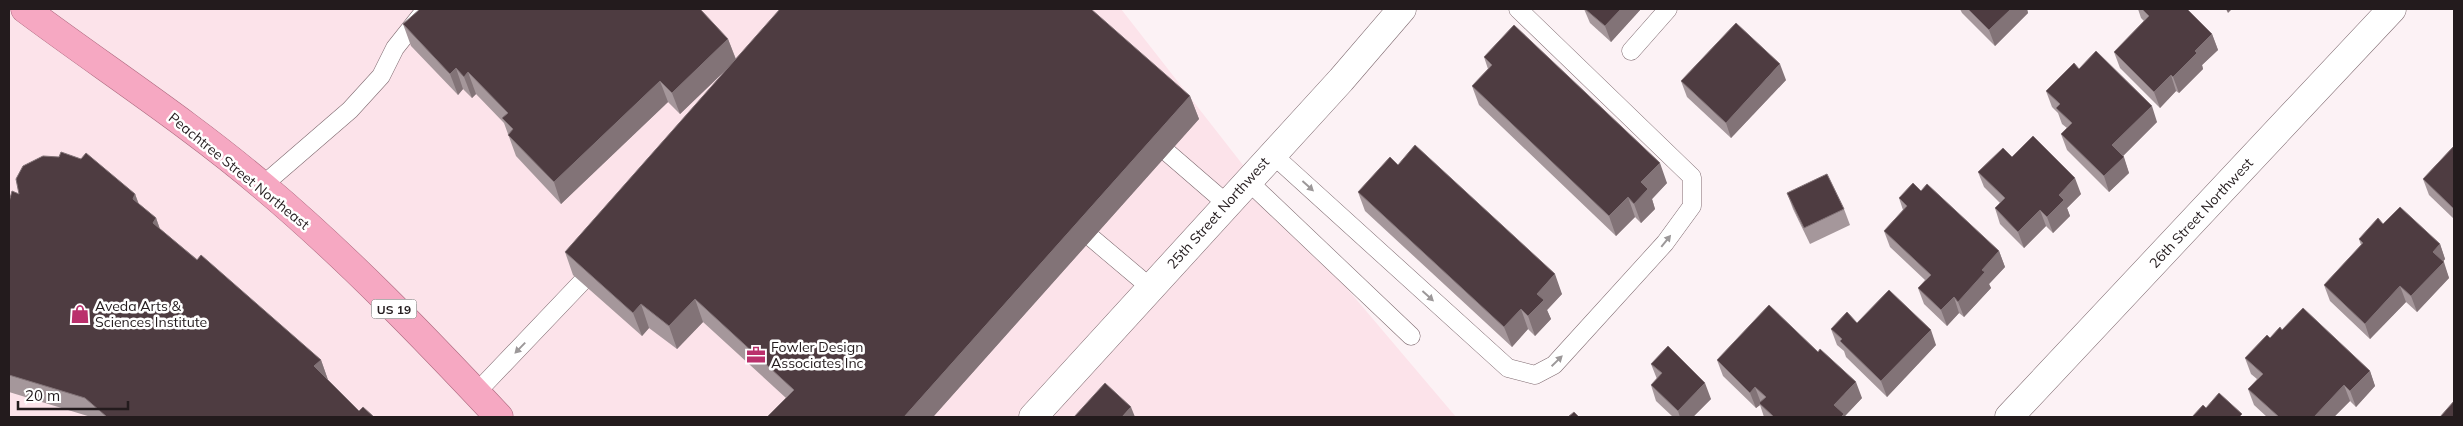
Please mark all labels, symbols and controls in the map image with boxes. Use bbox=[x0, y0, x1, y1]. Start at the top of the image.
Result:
street label: Peachtree Street Northeast bbox=[165, 109, 313, 233]
street label: 25th Street Northwest bbox=[1163, 153, 1273, 273]
street label: 26th Street Northwest bbox=[2145, 154, 2257, 272]
one-way arrow bbox=[1302, 180, 1314, 192]
one-way arrow bbox=[1661, 234, 1672, 247]
one-way arrow bbox=[1422, 290, 1434, 302]
place label: Aveda Arts & Sciences Institute bbox=[95, 297, 207, 331]
road number: US 19 bbox=[372, 300, 416, 318]
shop icon: Aveda Arts & Sciences Institute bbox=[69, 303, 91, 325]
place label: Fowler Design Associates Inc bbox=[771, 338, 864, 372]
one-way arrow bbox=[514, 342, 526, 354]
office icon: Fowler Design Associates Inc bbox=[745, 344, 767, 366]
one-way arrow bbox=[1551, 355, 1563, 367]
scale bar bbox=[18, 378, 128, 410]
text: 20 m bbox=[25, 386, 60, 405]

